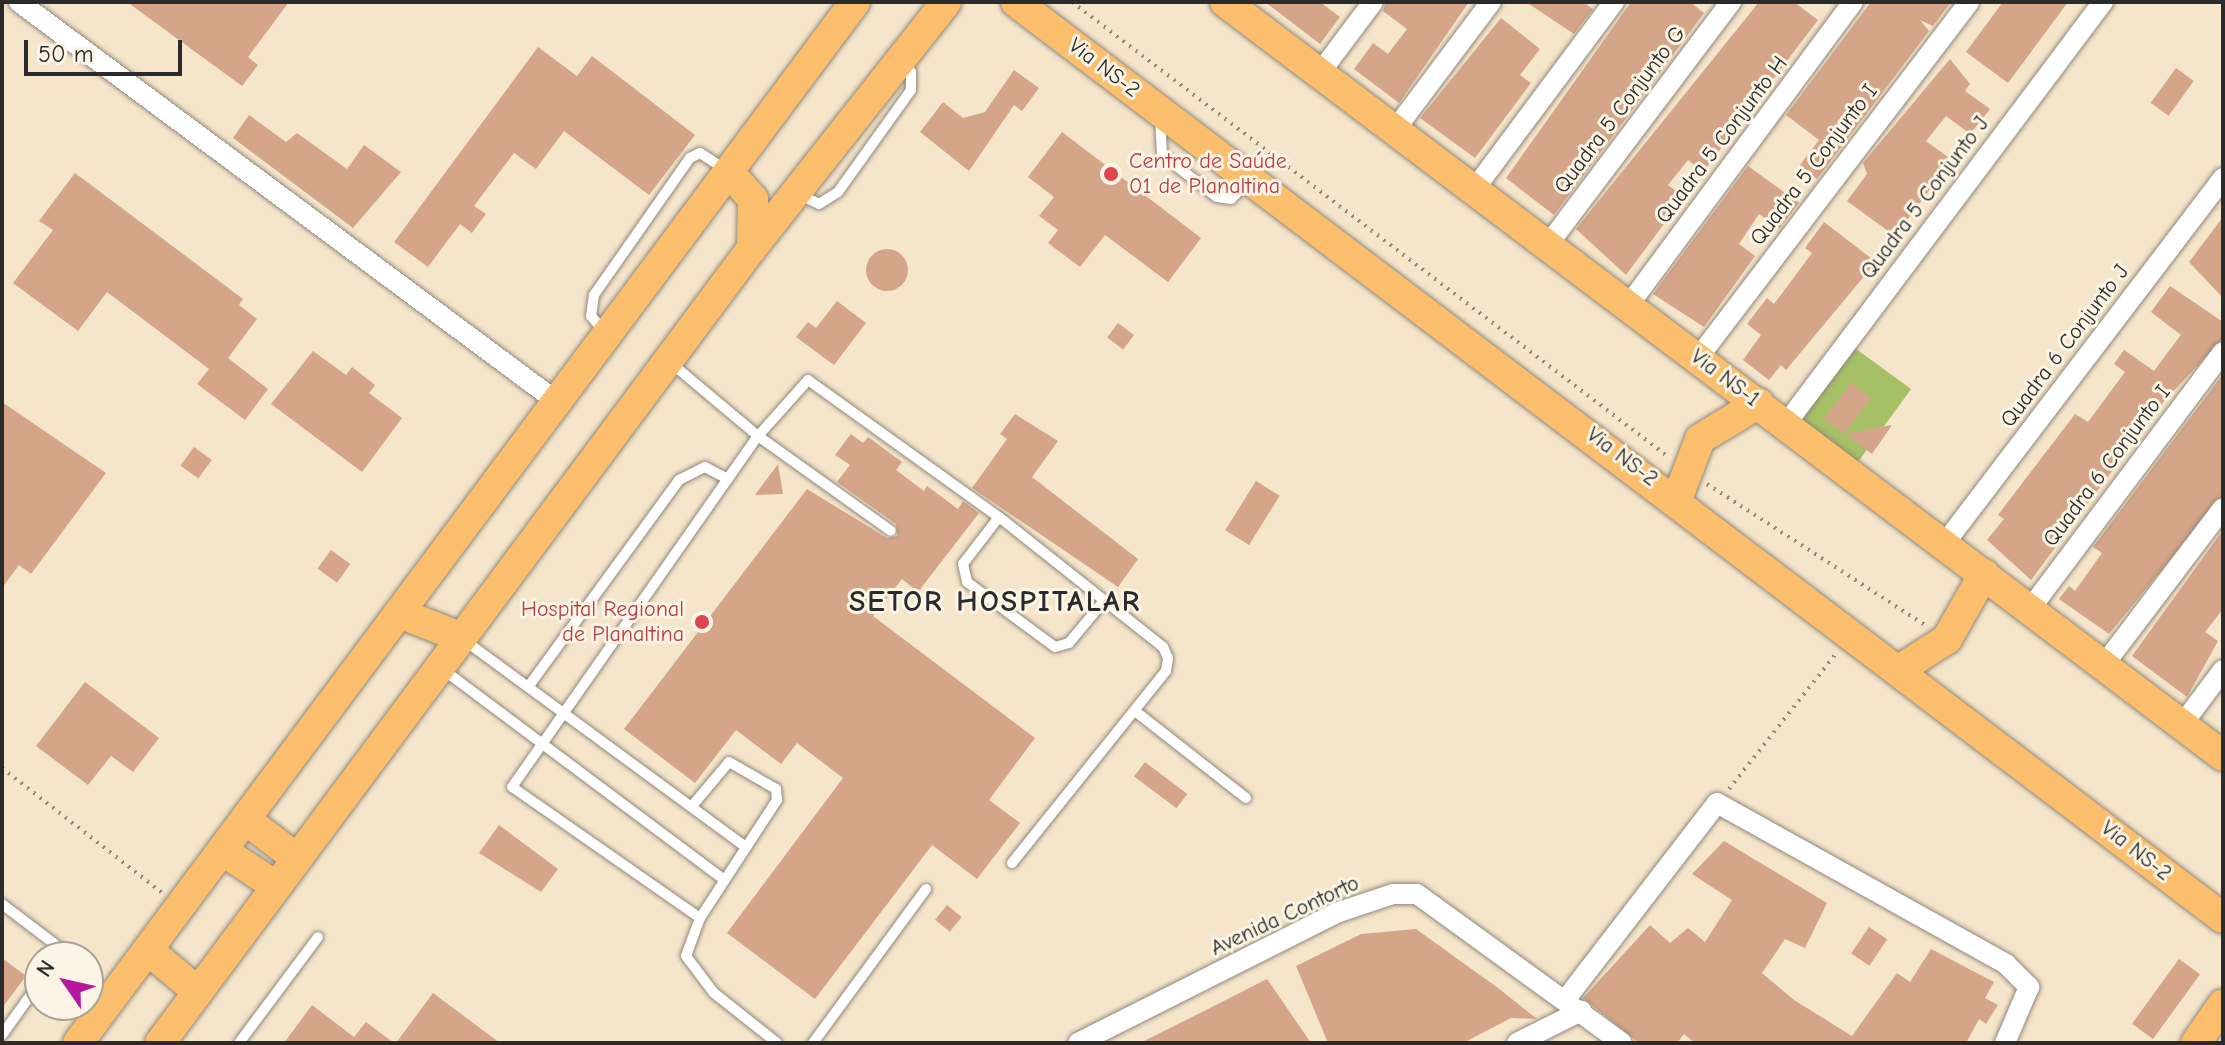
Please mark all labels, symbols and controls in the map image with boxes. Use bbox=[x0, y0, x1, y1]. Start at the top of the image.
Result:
street label: Quadra 5 Conjunto G bbox=[1549, 21, 1691, 199]
scale bar bbox=[28, 24, 186, 74]
street label: Via NS-2 bbox=[1063, 33, 1145, 103]
text: 50 m bbox=[38, 40, 94, 68]
street label: Quadra 5 Conjunto H bbox=[1651, 51, 1793, 229]
street label: Quadra 5 Conjunto I bbox=[1745, 79, 1883, 251]
street label: Quadra 5 Conjunto J bbox=[1855, 112, 1995, 284]
place label: Centro de Saúde 01 de Planaltina bbox=[1129, 148, 1287, 200]
marker: Centro de Saúde 01 de Planaltina bbox=[1100, 163, 1122, 185]
street label: Quadra 6 Conjunto J bbox=[1995, 260, 2135, 432]
street label: Via NS-1 bbox=[1685, 343, 1765, 413]
street label: Quadra 6 Conjunto I bbox=[2038, 380, 2176, 552]
street label: Via NS-2 bbox=[1581, 422, 1663, 492]
district label: SETOR HOSPITALAR bbox=[849, 584, 1141, 620]
place label: Hospital Regional de Planaltina bbox=[521, 596, 684, 648]
marker: Hospital Regional de Planaltina bbox=[691, 611, 713, 633]
street label: Via NS-2 bbox=[2095, 815, 2177, 887]
street label: Avenida Contorto bbox=[1207, 870, 1363, 962]
north arrow bbox=[24, 941, 104, 1021]
text: N bbox=[31, 955, 61, 982]

